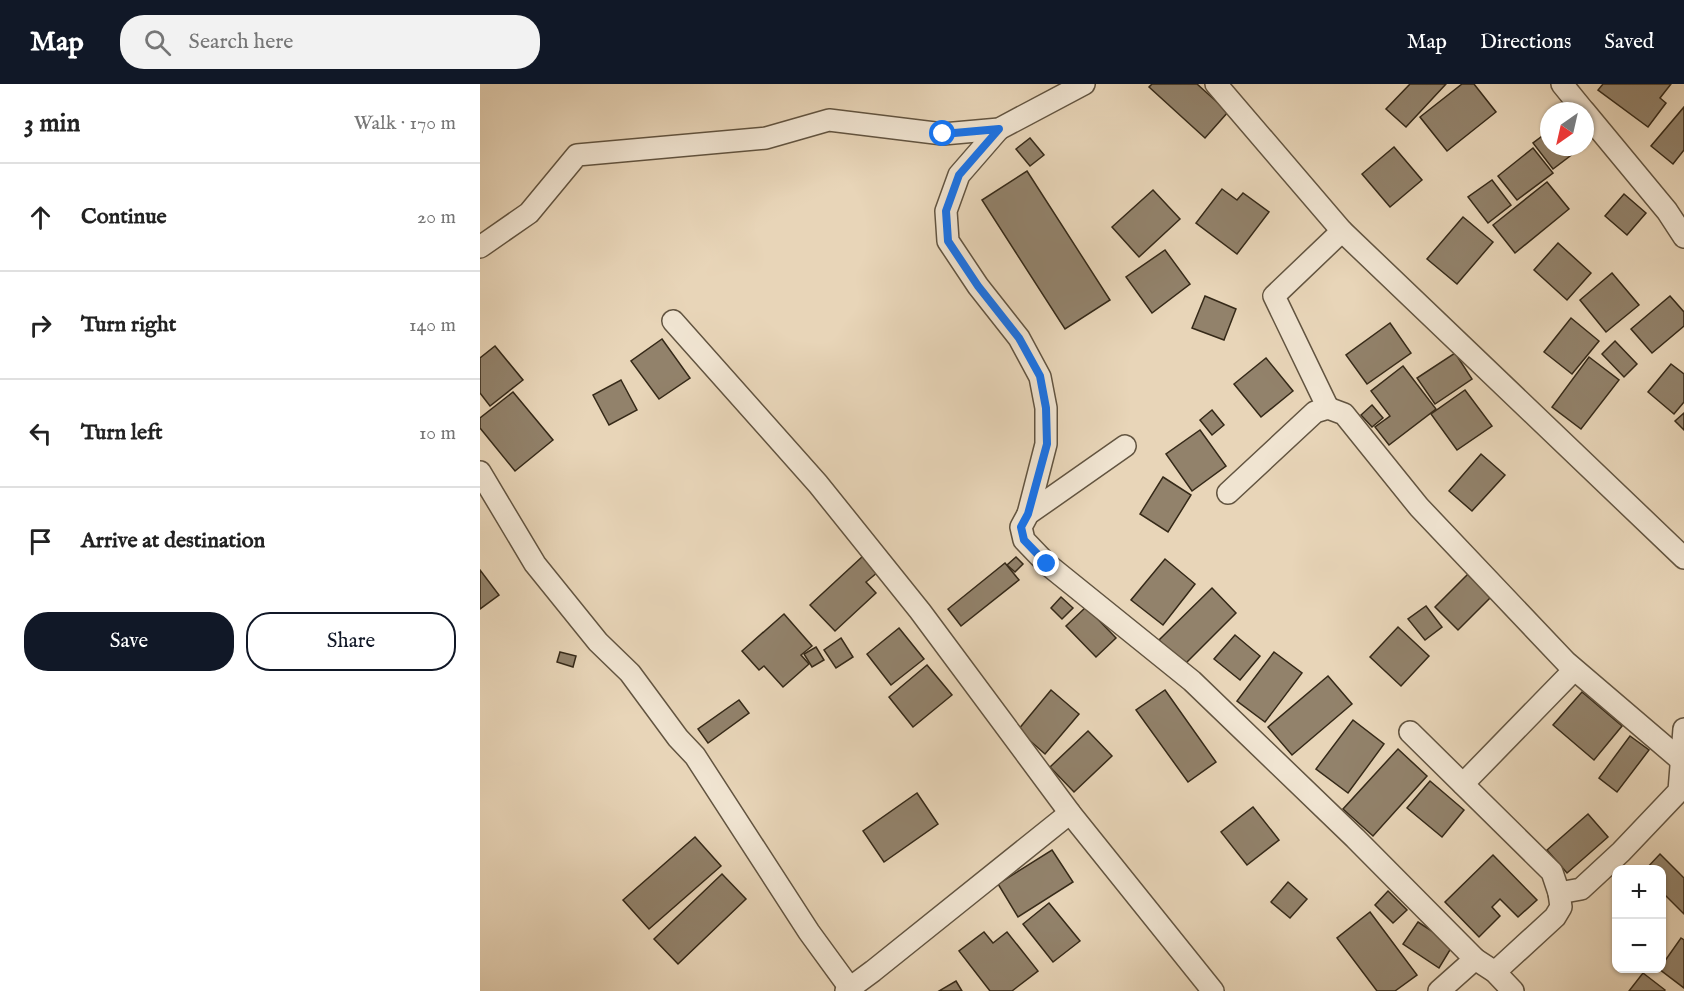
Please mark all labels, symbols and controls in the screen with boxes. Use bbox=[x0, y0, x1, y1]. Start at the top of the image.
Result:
search box bbox=[120, 15, 540, 69]
text: Map bbox=[30, 25, 84, 60]
icon: search bbox=[141, 26, 174, 59]
text: Search here bbox=[189, 28, 293, 56]
text: Map bbox=[1407, 29, 1447, 56]
text: Directions bbox=[1480, 29, 1571, 56]
text: Saved bbox=[1604, 29, 1654, 56]
north arrow bbox=[1540, 102, 1594, 156]
text: 3 min bbox=[24, 107, 80, 140]
text: Walk · 170 m bbox=[354, 111, 456, 136]
route start bbox=[929, 120, 955, 146]
icon: ahead bbox=[24, 201, 57, 234]
text: Continue bbox=[81, 203, 167, 231]
text: 20 m bbox=[417, 205, 456, 230]
icon: right bbox=[24, 309, 57, 342]
text: Turn right bbox=[81, 311, 176, 339]
text: 140 m bbox=[409, 313, 456, 338]
icon: left bbox=[24, 417, 57, 450]
text: Turn left bbox=[81, 419, 163, 447]
text: 10 m bbox=[419, 421, 456, 446]
icon: arrive bbox=[24, 525, 57, 558]
text: Arrive at destination bbox=[81, 527, 265, 555]
route end bbox=[1033, 550, 1059, 576]
button: Save bbox=[24, 612, 234, 671]
button: Share bbox=[246, 612, 456, 671]
map controls bbox=[1612, 865, 1666, 973]
button: + bbox=[1612, 865, 1666, 919]
button: − bbox=[1612, 919, 1666, 973]

